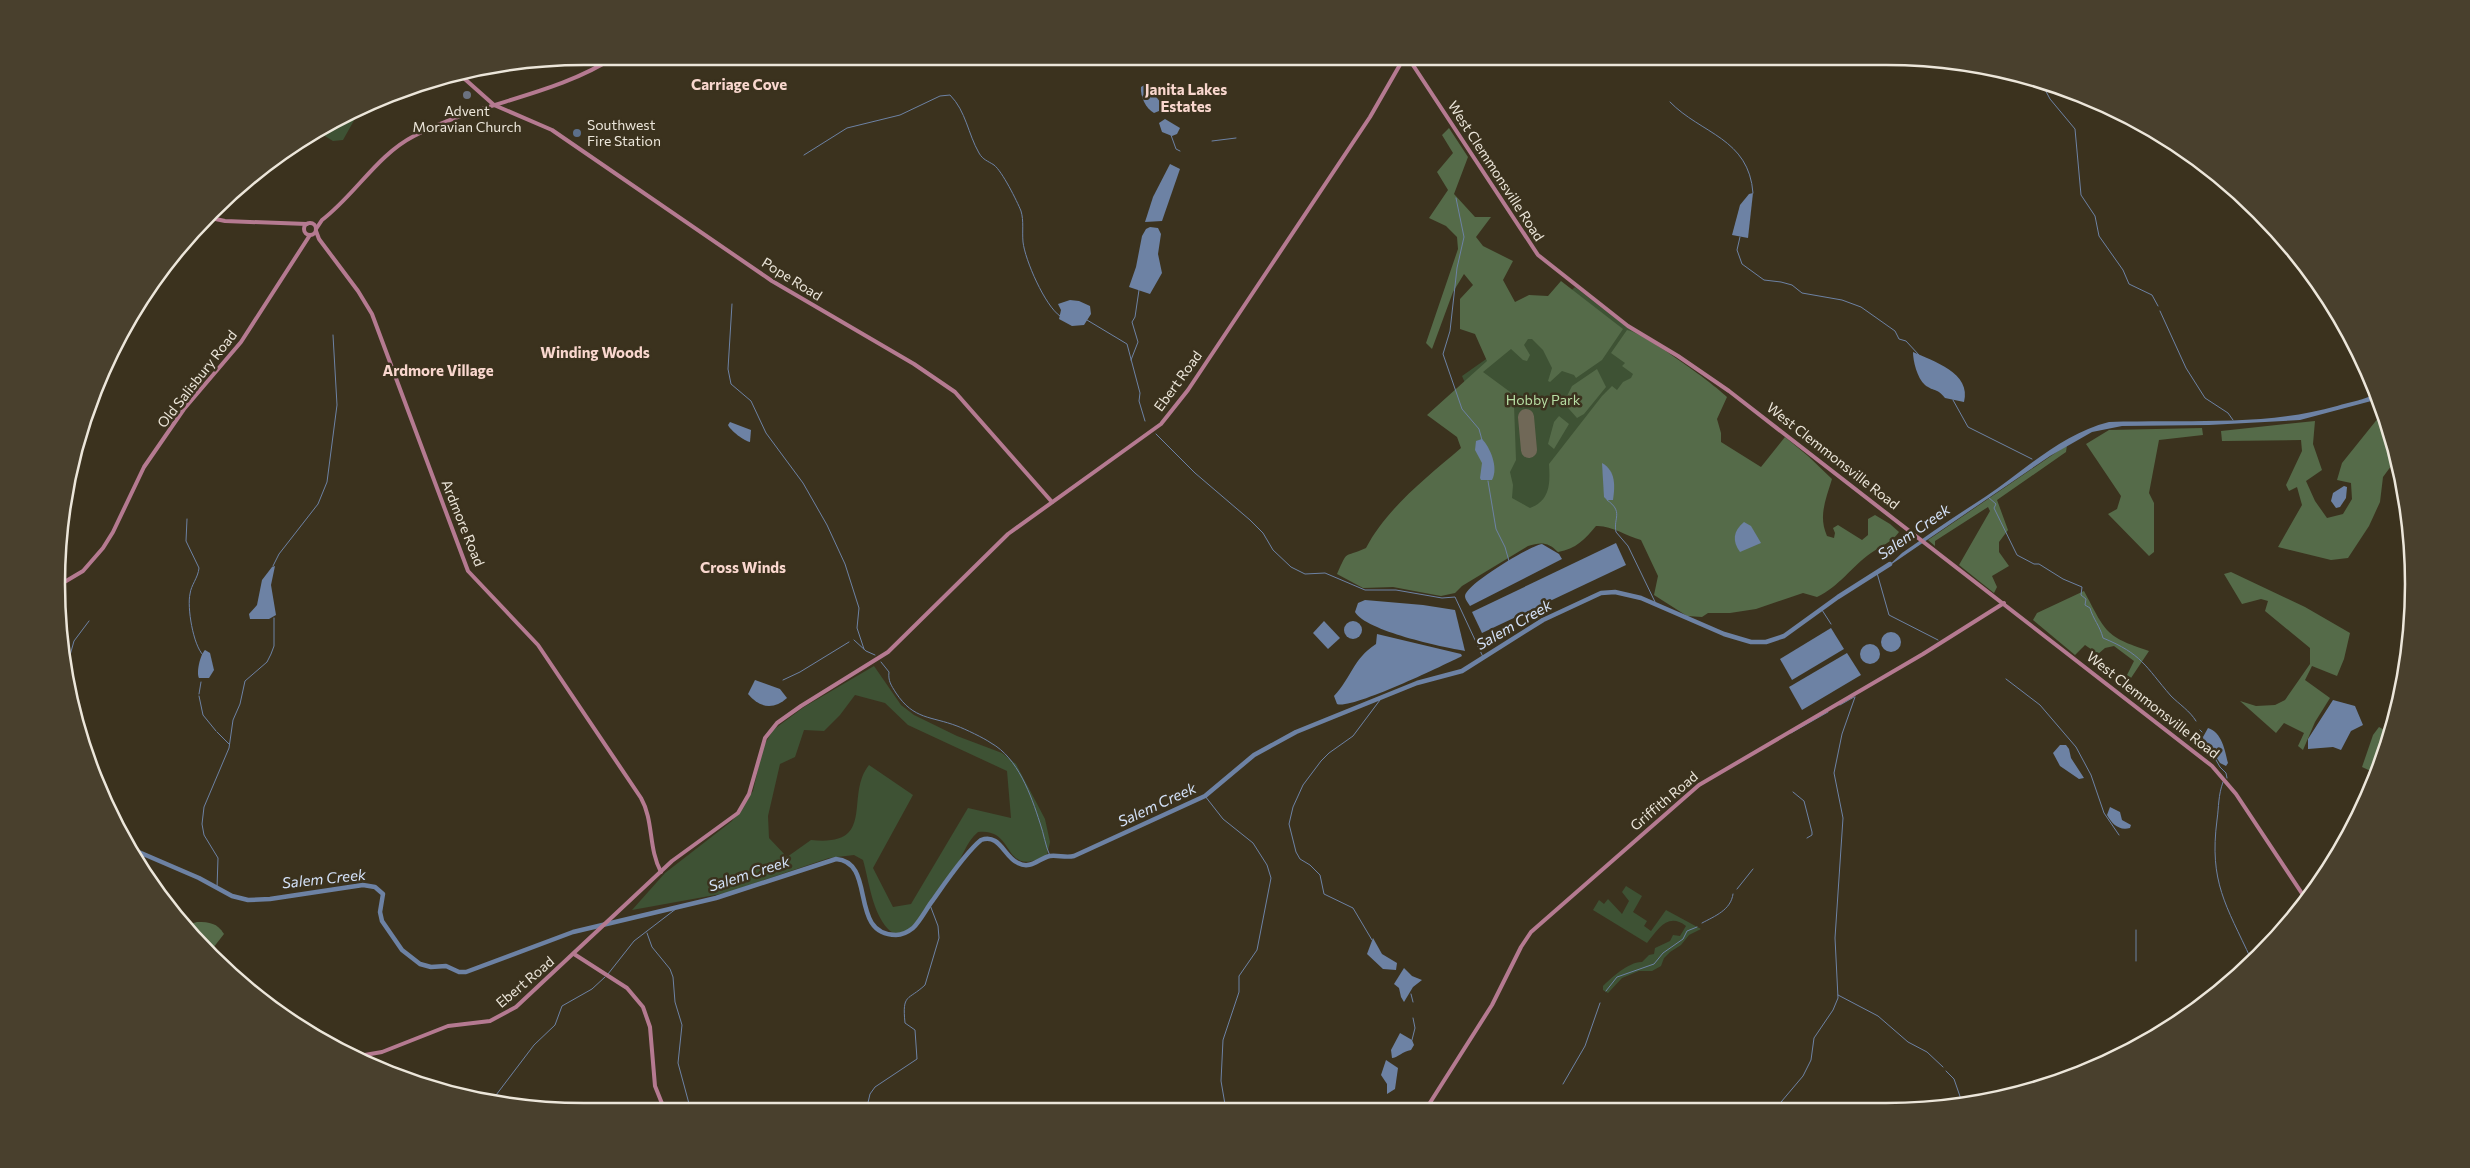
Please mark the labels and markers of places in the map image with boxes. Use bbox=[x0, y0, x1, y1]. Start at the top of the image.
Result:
marker: Advent Moravian Church bbox=[461, 89, 473, 101]
place label: Advent Moravian Church bbox=[413, 102, 521, 135]
place label: Southwest Fire Station bbox=[587, 116, 661, 149]
marker: Southwest Fire Station bbox=[571, 127, 583, 139]

